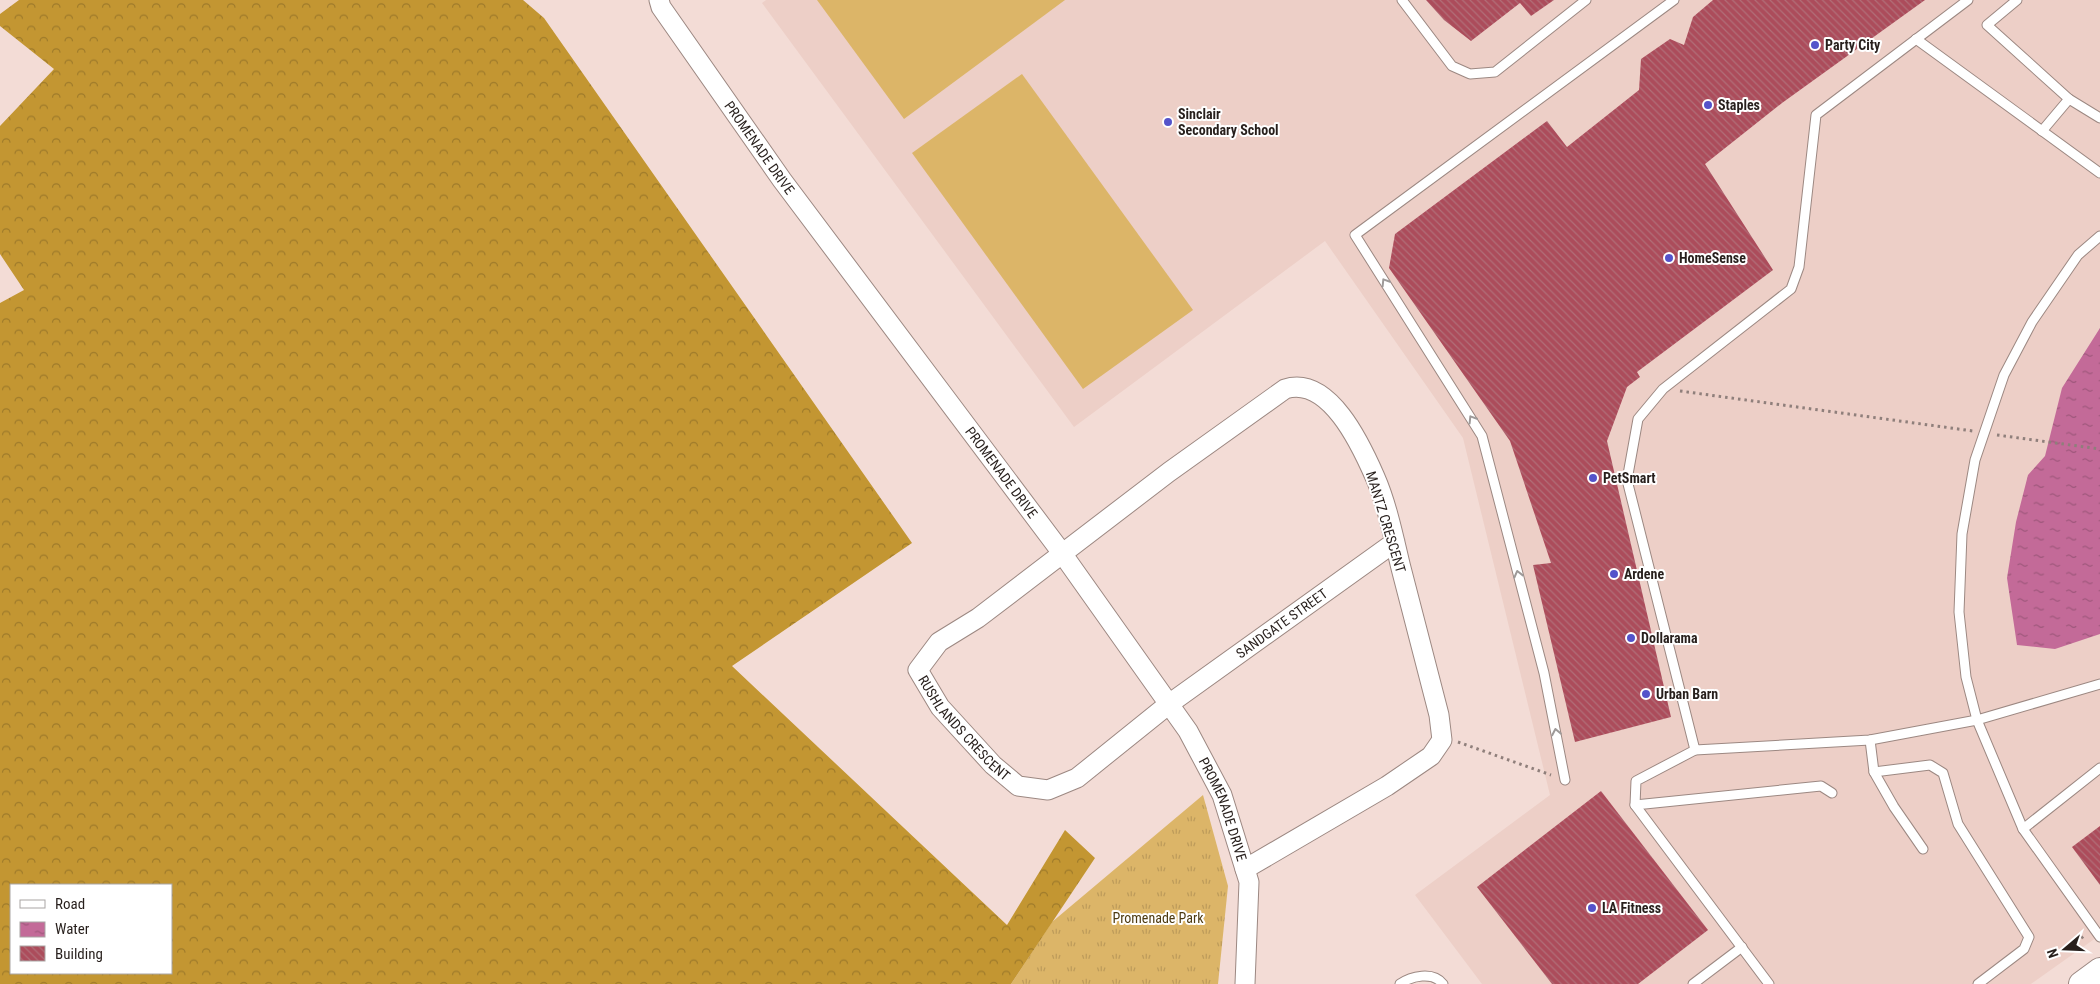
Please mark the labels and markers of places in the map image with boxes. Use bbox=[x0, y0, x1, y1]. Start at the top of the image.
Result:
place label: Party City bbox=[1825, 37, 1881, 53]
marker: Party City bbox=[1809, 39, 1821, 51]
place label: Staples bbox=[1718, 97, 1760, 113]
marker: Staples bbox=[1702, 99, 1714, 111]
place label: Sinclair Secondary School bbox=[1178, 106, 1279, 138]
marker: Sinclair Secondary School bbox=[1162, 116, 1174, 128]
place label: HomeSense bbox=[1679, 250, 1746, 266]
marker: HomeSense bbox=[1663, 252, 1675, 264]
place label: PetSmart bbox=[1603, 470, 1656, 486]
marker: PetSmart bbox=[1587, 472, 1599, 484]
place label: Ardene bbox=[1624, 566, 1664, 582]
marker: Ardene bbox=[1608, 568, 1620, 580]
place label: Dollarama bbox=[1641, 630, 1698, 646]
marker: Dollarama bbox=[1625, 632, 1637, 644]
place label: Urban Barn bbox=[1656, 686, 1718, 702]
marker: Urban Barn bbox=[1640, 688, 1652, 700]
place label: LA Fitness bbox=[1602, 900, 1661, 916]
marker: LA Fitness bbox=[1586, 902, 1598, 914]

